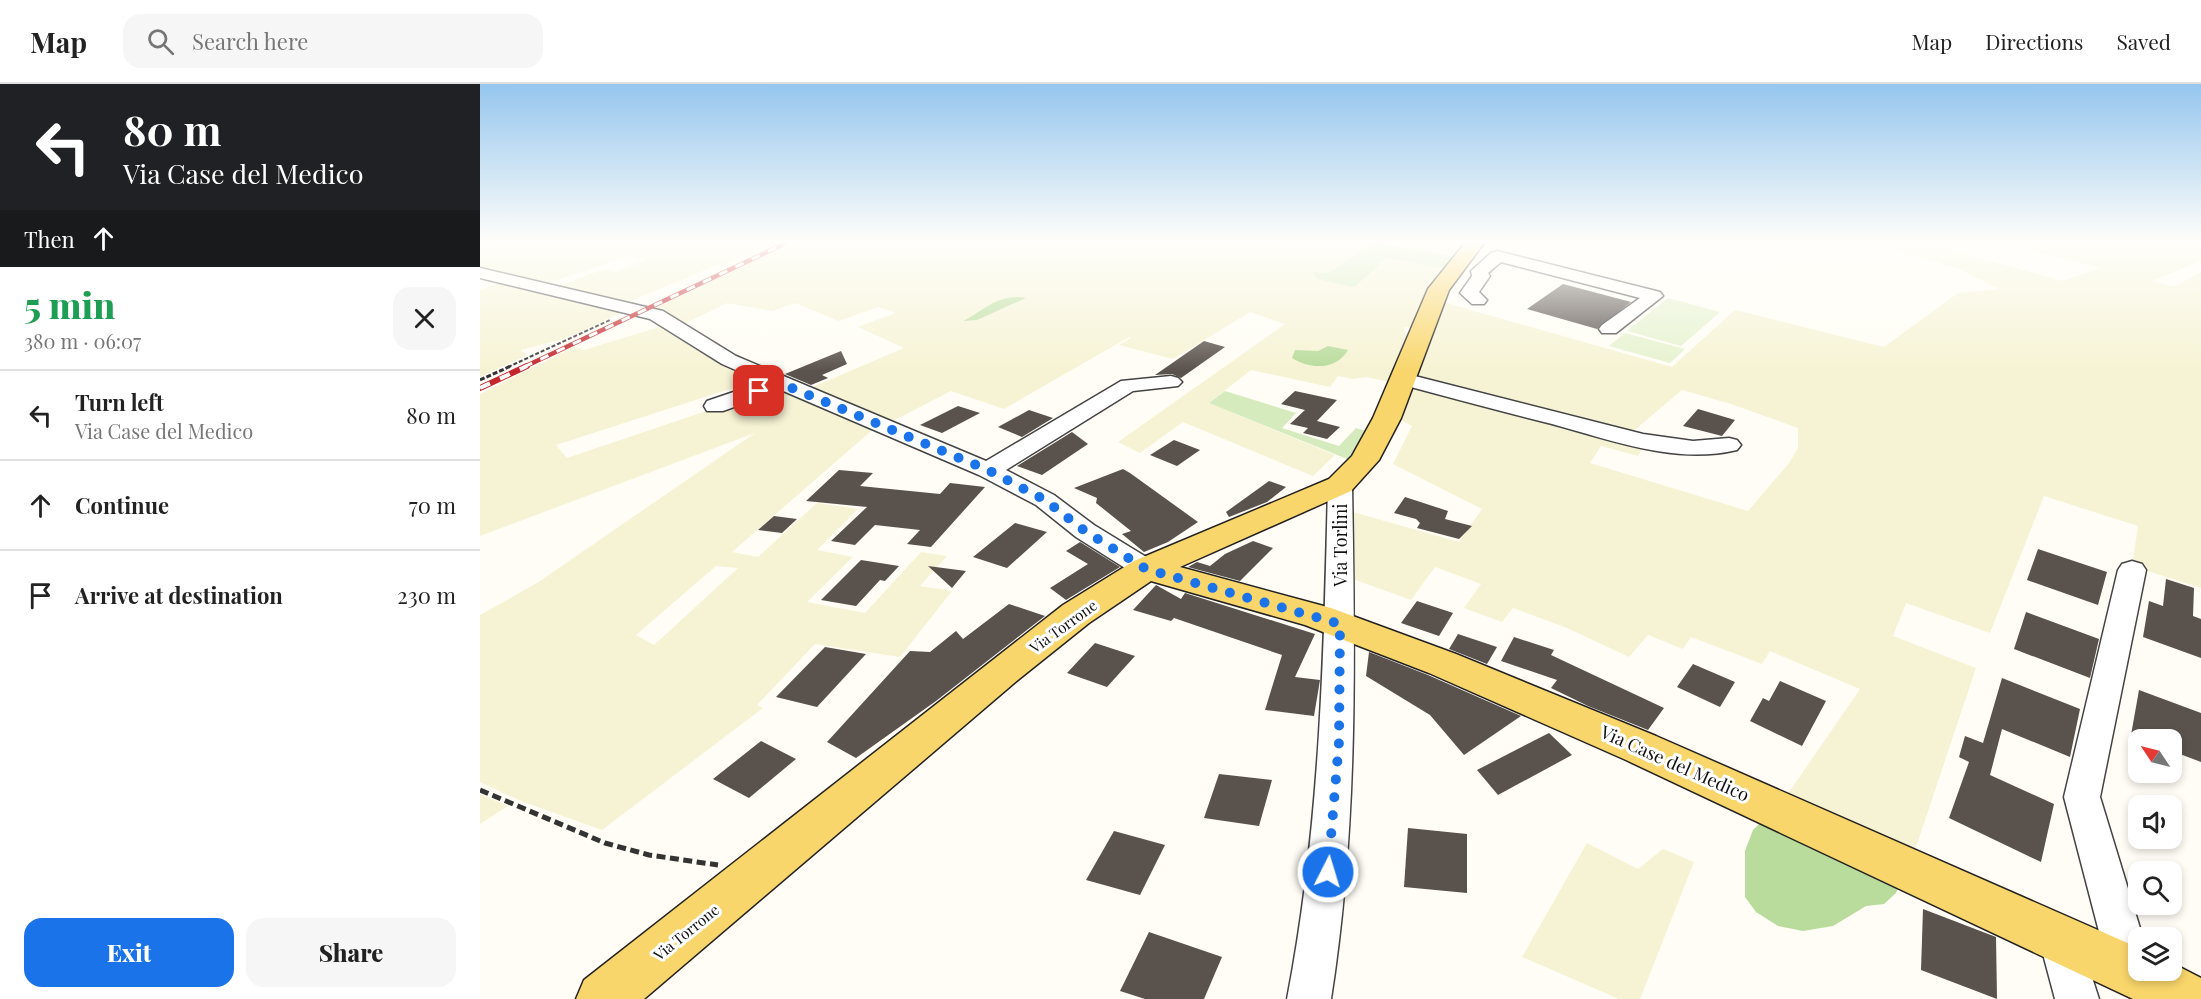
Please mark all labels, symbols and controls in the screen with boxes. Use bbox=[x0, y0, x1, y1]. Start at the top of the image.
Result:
search box bbox=[123, 14, 543, 68]
text: Map bbox=[30, 23, 87, 60]
icon: search bbox=[144, 25, 177, 58]
text: Search here bbox=[192, 26, 308, 56]
text: Map bbox=[1911, 27, 1952, 55]
text: Directions bbox=[1985, 27, 2083, 55]
text: Saved bbox=[2116, 27, 2171, 55]
text: 80 m bbox=[123, 101, 221, 157]
icon: left bbox=[24, 108, 102, 186]
text: Via Case del Medico bbox=[123, 155, 364, 191]
icon: ahead bbox=[87, 222, 120, 255]
text: Then bbox=[24, 224, 75, 254]
text: 5 min bbox=[24, 280, 115, 328]
button: close bbox=[393, 287, 456, 350]
text: 380 m · 06:07 bbox=[24, 327, 141, 354]
pin bbox=[733, 365, 784, 416]
icon: arrive bbox=[742, 374, 775, 407]
text: Turn left bbox=[75, 387, 164, 417]
icon: left bbox=[24, 399, 57, 432]
text: 80 m bbox=[406, 400, 456, 430]
text: Via Case del Medico bbox=[75, 417, 253, 444]
icon: ahead bbox=[24, 489, 57, 522]
text: Continue bbox=[75, 490, 169, 520]
text: 70 m bbox=[409, 490, 456, 520]
street label: Via Torlini bbox=[1328, 503, 1352, 588]
icon: arrive bbox=[24, 579, 57, 612]
text: Arrive at destination bbox=[75, 580, 283, 610]
text: 230 m bbox=[397, 580, 456, 610]
street label: Via Torrone bbox=[1024, 595, 1101, 658]
street label: Via Case del Medico bbox=[1596, 719, 1753, 807]
north arrow bbox=[2128, 729, 2182, 783]
map controls bbox=[2128, 729, 2182, 981]
button: sound bbox=[2128, 795, 2182, 849]
position arrow bbox=[1296, 840, 1360, 904]
button: search bbox=[2128, 861, 2182, 915]
street label: Via Torrone bbox=[648, 899, 723, 965]
button: Exit bbox=[24, 918, 234, 987]
button: Share bbox=[246, 918, 456, 987]
button: layers bbox=[2128, 927, 2182, 981]

